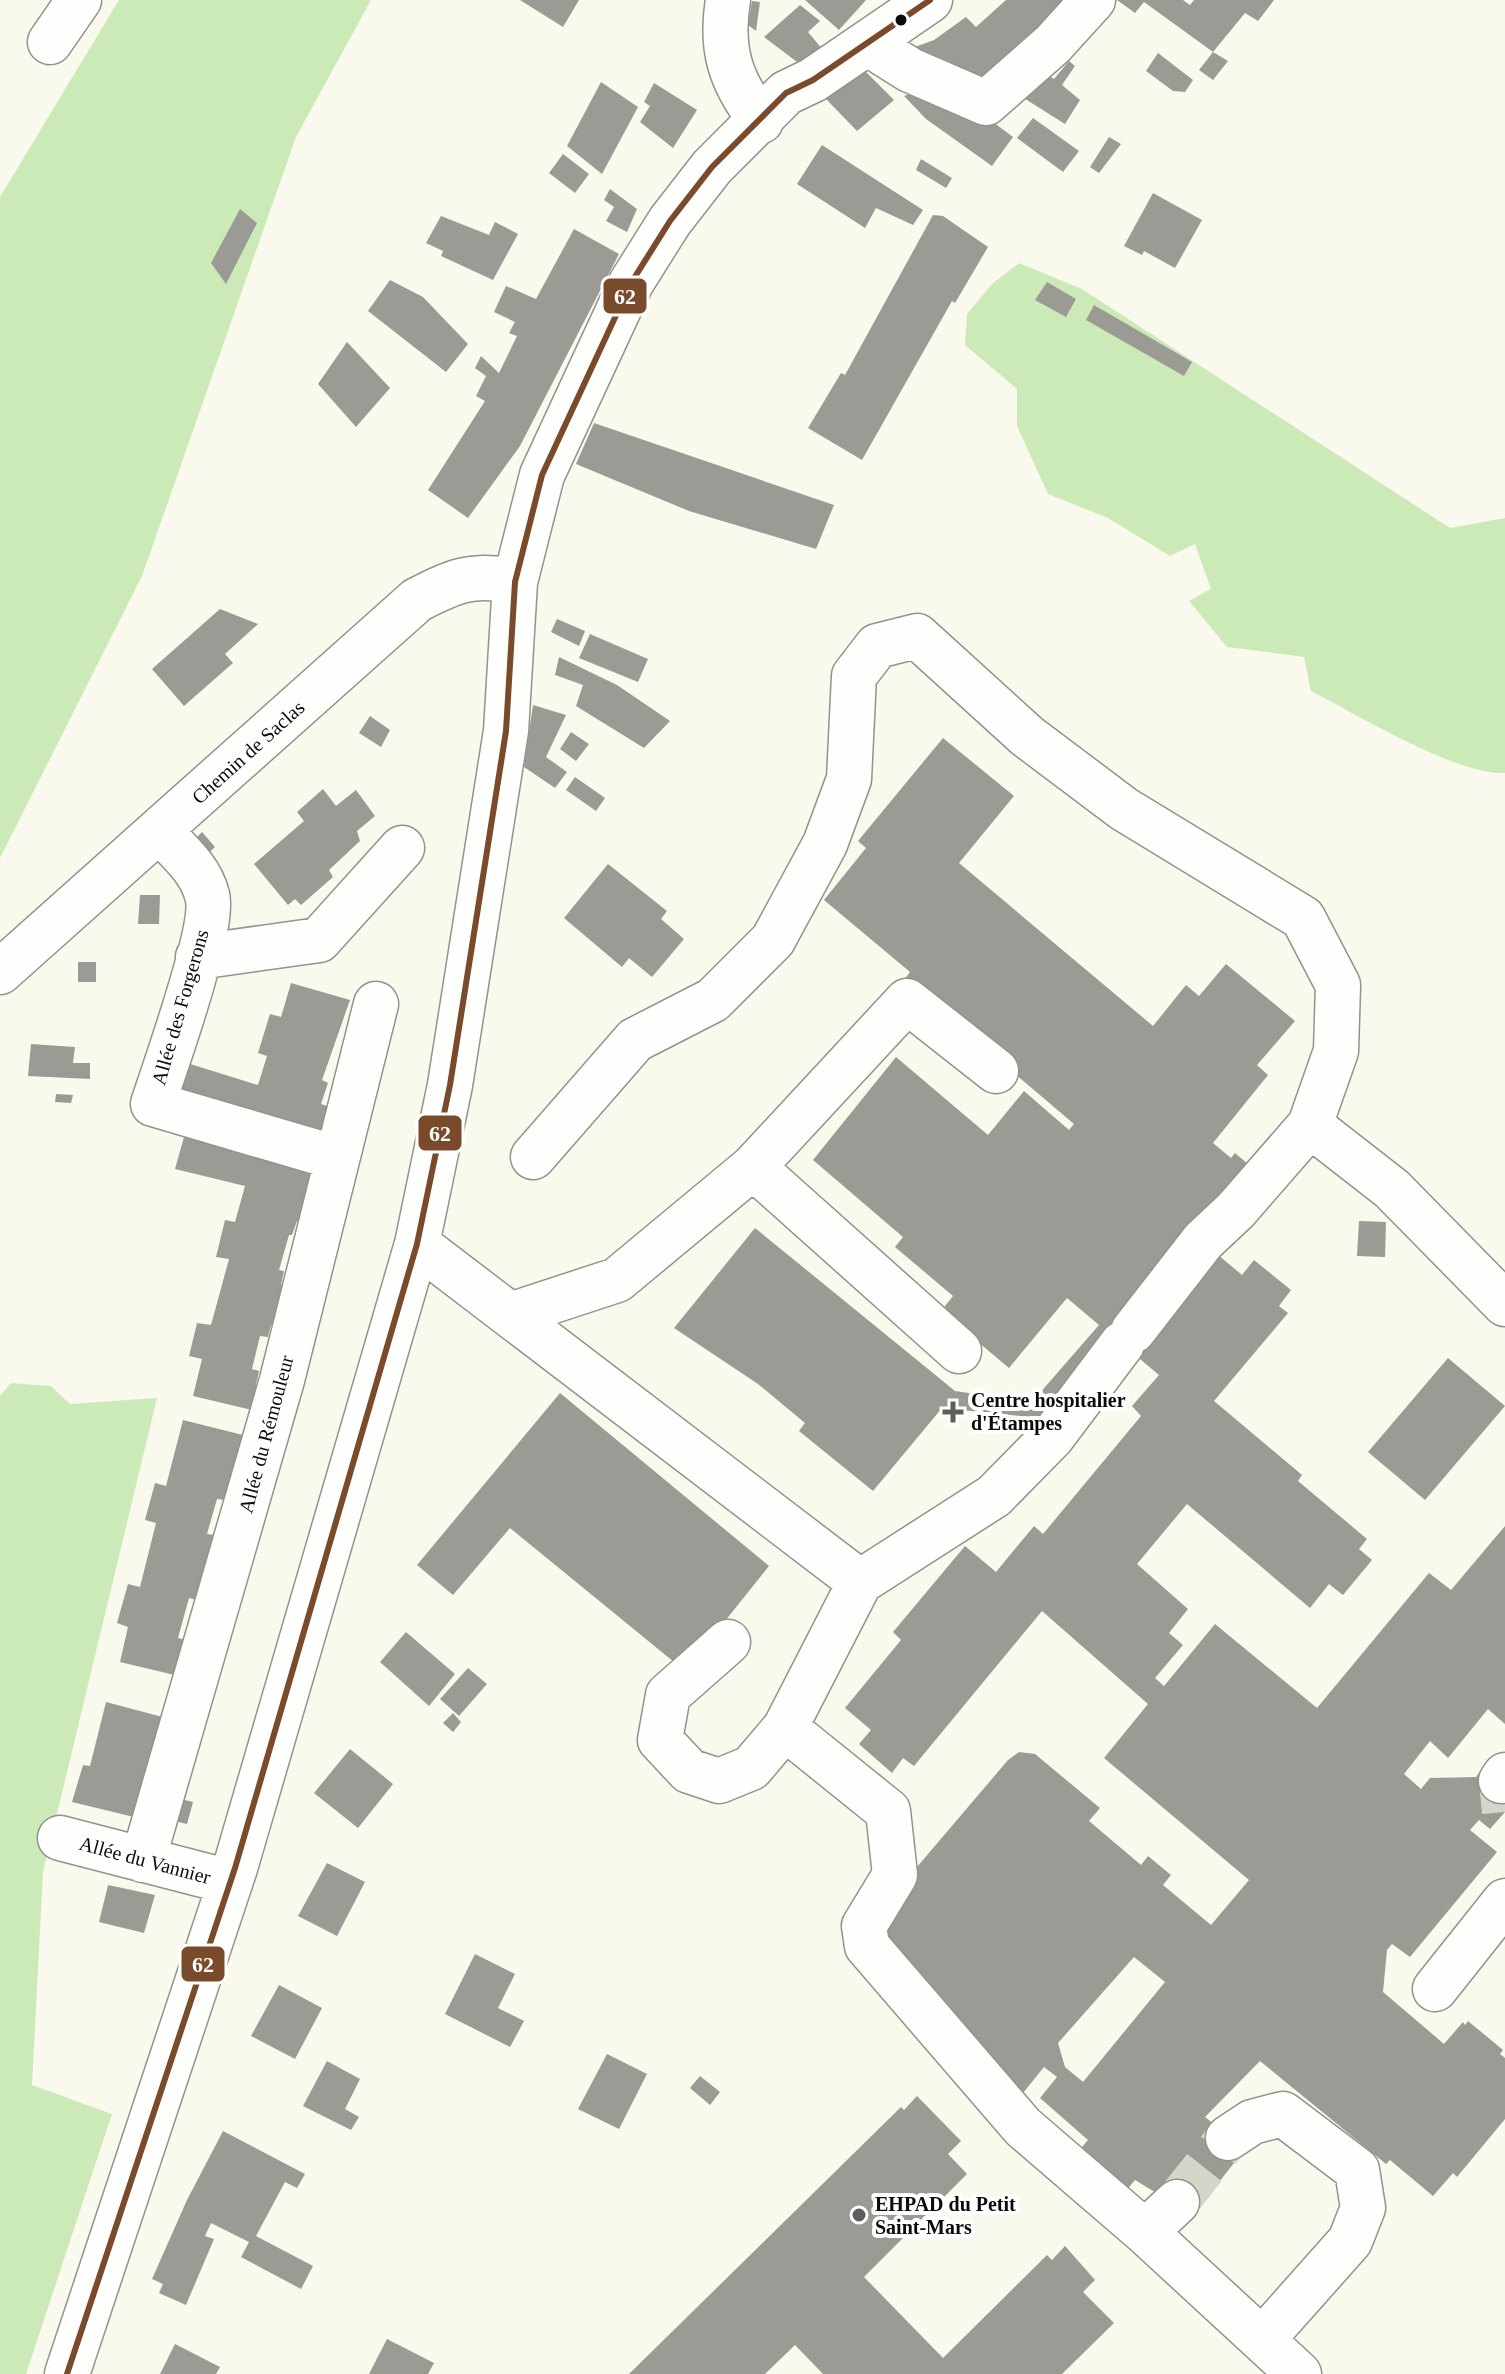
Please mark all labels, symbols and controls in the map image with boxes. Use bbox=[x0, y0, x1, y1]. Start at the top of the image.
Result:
unlabelled marker bbox=[893, 12, 909, 28]
line badge: 62 bbox=[602, 277, 648, 315]
text: 62 bbox=[614, 284, 636, 309]
street label: Chemin de Saclas bbox=[187, 696, 309, 808]
street label: Allée des Forgerons bbox=[147, 927, 214, 1088]
line badge: 62 bbox=[417, 1114, 463, 1152]
text: 62 bbox=[429, 1121, 451, 1146]
street label: Allée du Rémouleur bbox=[234, 1353, 298, 1515]
place label: Centre hospitalier d'Étampes bbox=[971, 1389, 1126, 1435]
marker: Centre hospitalier d'Étampes bbox=[942, 1401, 964, 1423]
street label: Allée du Vannier bbox=[77, 1832, 213, 1888]
line badge: 62 bbox=[180, 1945, 226, 1983]
text: 62 bbox=[192, 1952, 214, 1977]
place label: EHPAD du Petit Saint-Mars bbox=[875, 2193, 1016, 2238]
marker: EHPAD du Petit Saint-Mars bbox=[850, 2206, 868, 2224]

